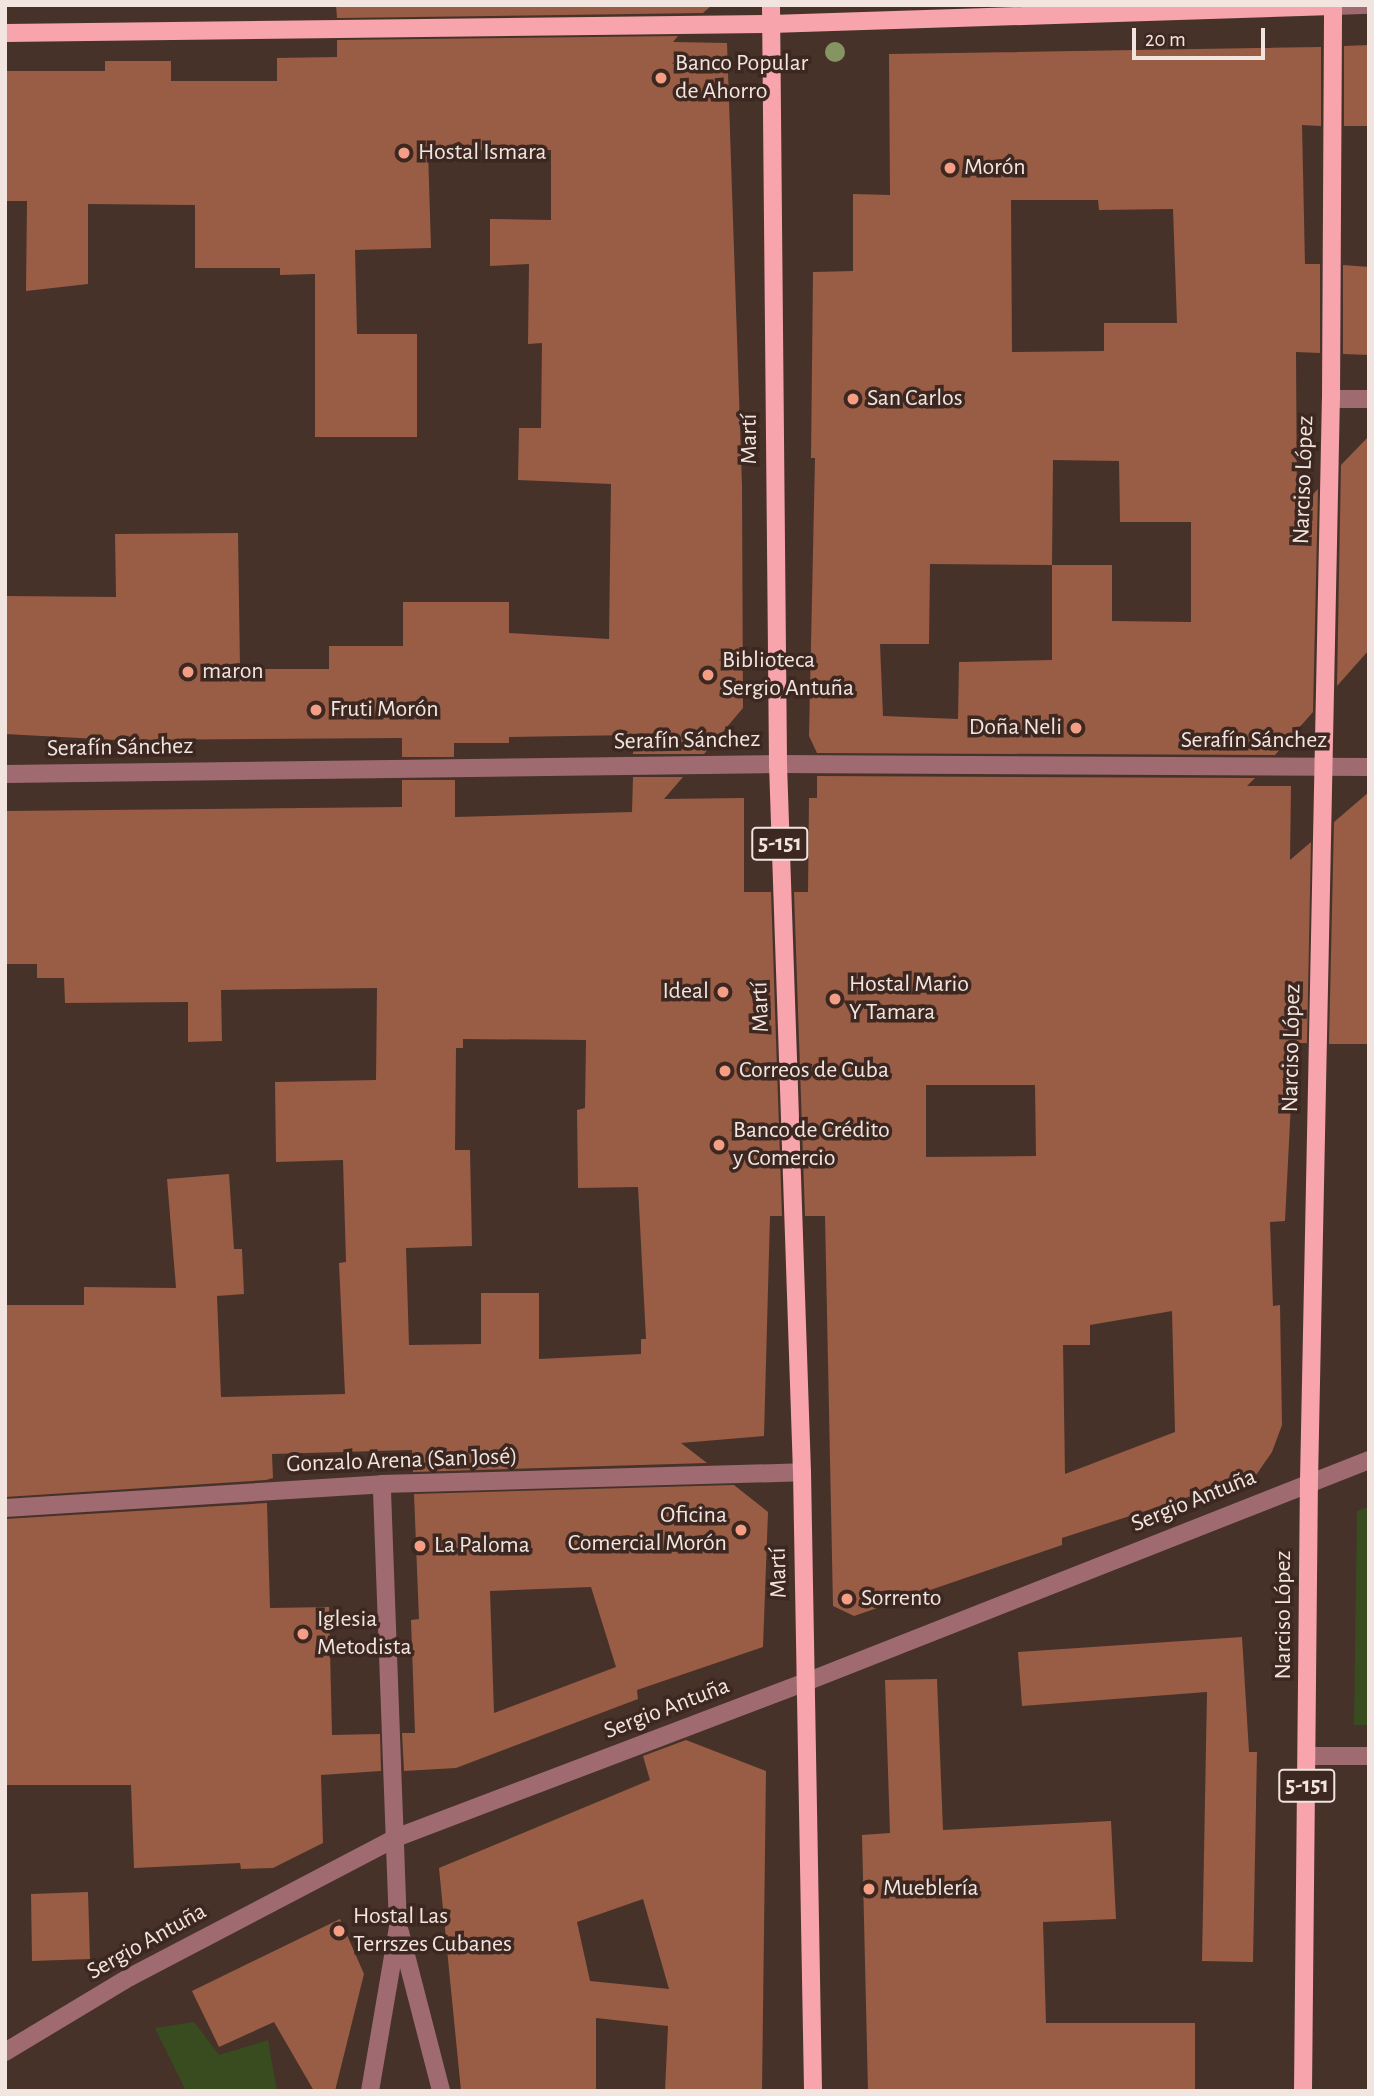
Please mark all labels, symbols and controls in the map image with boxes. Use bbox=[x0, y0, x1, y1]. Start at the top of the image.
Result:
scale bar bbox=[1136, 14, 1269, 58]
text: 20 m bbox=[1145, 29, 1186, 50]
place label: Banco Popular de Ahorro bbox=[675, 50, 808, 106]
marker: Banco Popular de Ahorro bbox=[653, 70, 669, 86]
place label: Hostal Ismara bbox=[418, 139, 547, 167]
marker: Hostal Ismara bbox=[396, 145, 412, 161]
place label: Morón bbox=[964, 154, 1026, 182]
marker: Morón bbox=[942, 160, 958, 176]
place label: San Carlos bbox=[867, 385, 963, 413]
marker: San Carlos bbox=[845, 391, 861, 407]
street label: Martí bbox=[736, 414, 764, 464]
street label: Narciso López bbox=[1287, 415, 1321, 545]
place label: Biblioteca Sergio Antuña bbox=[722, 647, 854, 703]
place label: maron bbox=[202, 658, 264, 686]
marker: maron bbox=[180, 664, 196, 680]
marker: Biblioteca Sergio Antuña bbox=[700, 667, 716, 683]
place label: Fruti Morón bbox=[330, 696, 439, 724]
marker: Fruti Morón bbox=[308, 702, 324, 718]
place label: Doña Neli bbox=[969, 714, 1062, 742]
marker: Doña Neli bbox=[1068, 720, 1084, 736]
street label: Serafín Sánchez bbox=[614, 725, 760, 757]
street label: Serafín Sánchez bbox=[1181, 727, 1327, 755]
street label: Serafín Sánchez bbox=[47, 732, 193, 764]
road number: 5-151 bbox=[750, 824, 810, 864]
place label: Hostal Mario Y Tamara bbox=[849, 971, 969, 1027]
place label: Ideal bbox=[663, 978, 709, 1006]
street label: Martí bbox=[746, 981, 776, 1033]
street label: Narciso López bbox=[1276, 983, 1308, 1113]
marker: Ideal bbox=[715, 984, 731, 1000]
marker: Hostal Mario Y Tamara bbox=[827, 991, 843, 1007]
place label: Correos de Cuba bbox=[739, 1057, 889, 1085]
marker: Correos de Cuba bbox=[717, 1063, 733, 1079]
place label: Banco de Crédito y Comercio bbox=[733, 1117, 890, 1173]
marker: Banco de Crédito y Comercio bbox=[711, 1137, 727, 1153]
street label: Gonzalo Arena (San José) bbox=[286, 1443, 518, 1479]
street label: Sergio Antuña bbox=[1127, 1463, 1261, 1539]
place label: Oficina Comercial Morón bbox=[568, 1502, 727, 1558]
marker: Oficina Comercial Morón bbox=[733, 1522, 749, 1538]
place label: La Paloma bbox=[434, 1532, 530, 1560]
marker: La Paloma bbox=[412, 1538, 428, 1554]
street label: Martí bbox=[764, 1547, 794, 1599]
street label: Narciso López bbox=[1270, 1551, 1298, 1679]
place label: Sorrento bbox=[861, 1585, 941, 1613]
marker: Sorrento bbox=[839, 1591, 855, 1607]
place label: Iglesia Metodista bbox=[317, 1606, 411, 1662]
marker: Iglesia Metodista bbox=[295, 1626, 311, 1642]
street label: Sergio Antuña bbox=[600, 1672, 734, 1746]
road number: 5-151 bbox=[1277, 1766, 1337, 1806]
place label: Mueblería bbox=[883, 1875, 979, 1903]
marker: Mueblería bbox=[861, 1881, 877, 1897]
street label: Sergio Antuña bbox=[82, 1897, 212, 1987]
place label: Hostal Las Terrszes Cubanes bbox=[353, 1903, 512, 1959]
marker: Hostal Las Terrszes Cubanes bbox=[331, 1923, 347, 1939]

